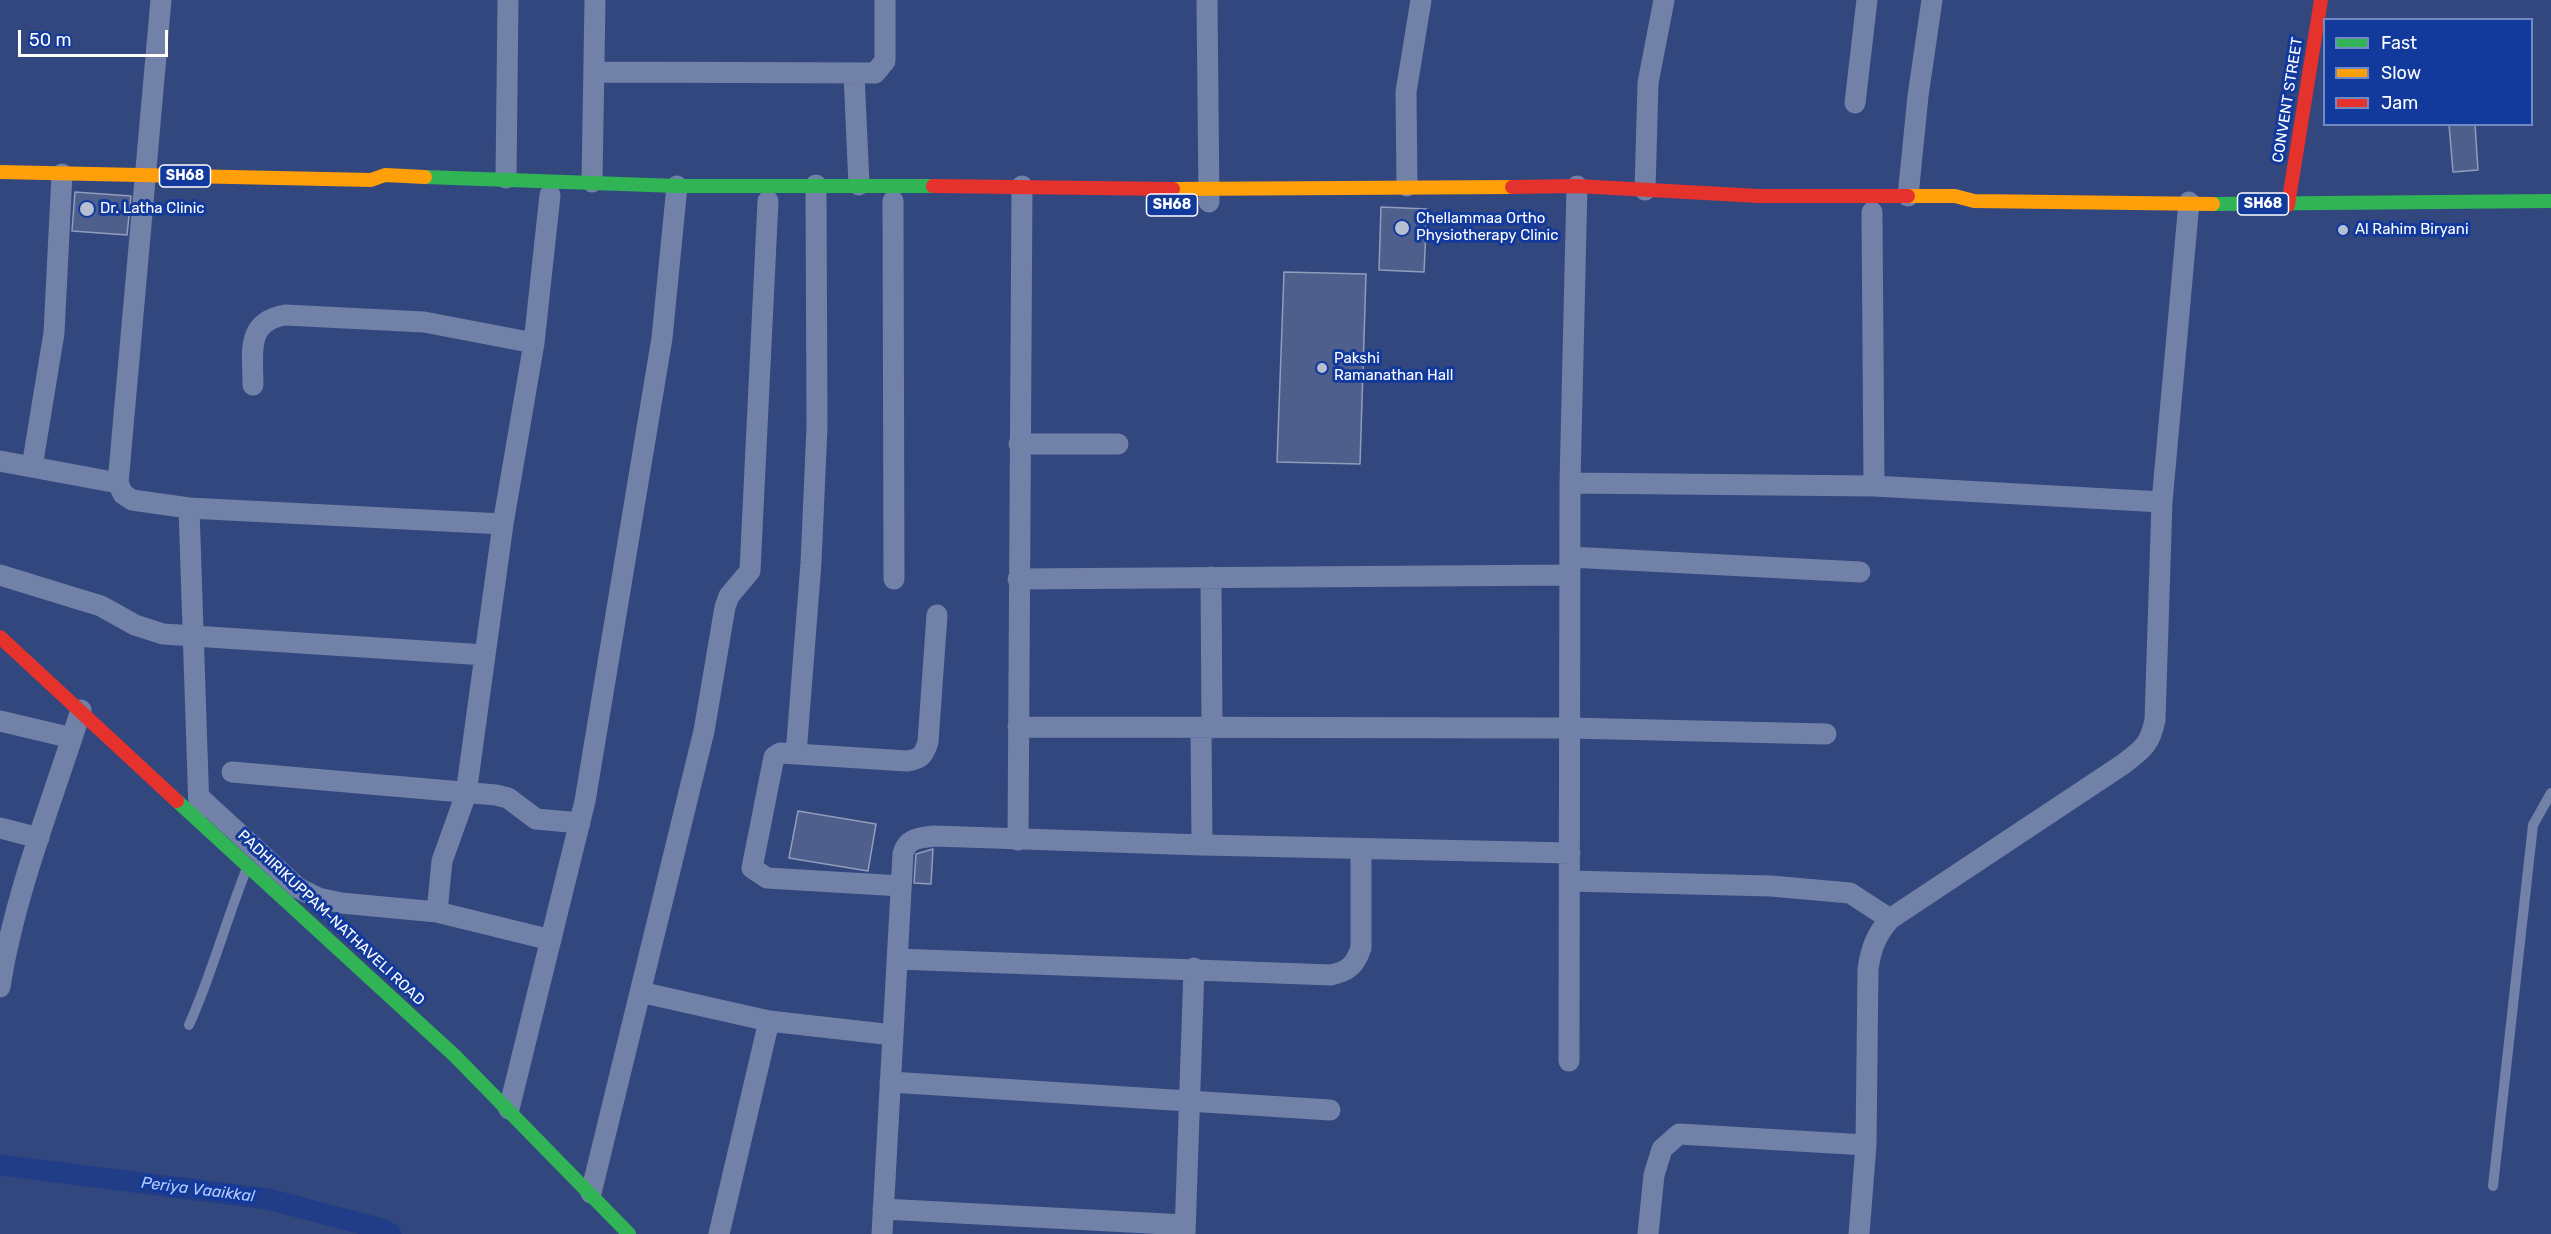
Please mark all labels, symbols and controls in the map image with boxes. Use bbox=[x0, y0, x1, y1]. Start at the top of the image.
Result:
scale bar bbox=[21, 18, 171, 56]
legend bbox=[2323, 18, 2533, 126]
text: 50 m bbox=[29, 29, 72, 51]
text: Fast bbox=[2381, 32, 2417, 54]
street label: CONVENT STREET bbox=[2269, 36, 2307, 164]
text: Slow bbox=[2381, 62, 2421, 84]
text: Jam bbox=[2381, 92, 2418, 114]
road number: SH68 bbox=[160, 165, 210, 187]
road number: SH68 bbox=[2238, 193, 2288, 215]
road number: SH68 bbox=[1146, 194, 1198, 216]
marker: Dr. Latha Clinic bbox=[78, 200, 96, 218]
place label: Dr. Latha Clinic bbox=[100, 200, 205, 218]
place label: Chellammaa Ortho Physiotherapy Clinic bbox=[1416, 210, 1559, 245]
marker: Chellammaa Ortho Physiotherapy Clinic bbox=[1393, 219, 1411, 237]
place label: Al Rahim Biryani bbox=[2355, 221, 2469, 239]
marker: Al Rahim Biryani bbox=[2336, 223, 2350, 237]
place label: Pakshi Ramanathan Hall bbox=[1334, 350, 1453, 385]
marker: Pakshi Ramanathan Hall bbox=[1315, 361, 1329, 375]
street label: PADHIRIKUPPAM-NATHAVELI ROAD bbox=[234, 827, 428, 1009]
water label: Periya Vaaikkal bbox=[140, 1173, 256, 1207]

